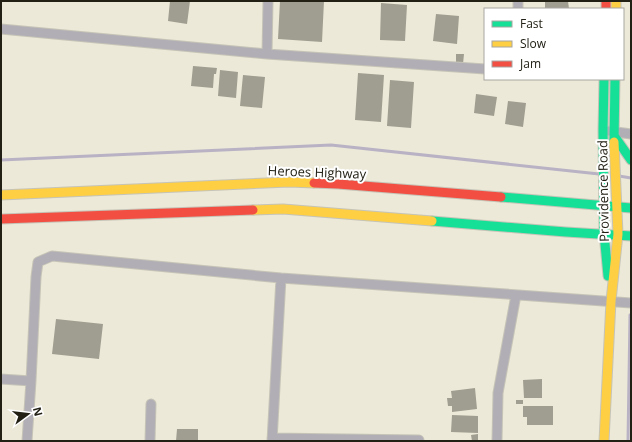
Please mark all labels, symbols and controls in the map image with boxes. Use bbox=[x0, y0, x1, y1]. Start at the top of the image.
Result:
legend bbox=[484, 8, 624, 80]
text: Fast bbox=[520, 15, 543, 32]
text: Slow bbox=[520, 35, 547, 52]
text: Jam bbox=[519, 55, 541, 72]
street label: Providence Road bbox=[593, 140, 613, 242]
street label: Heroes Highway bbox=[267, 161, 367, 183]
north arrow bbox=[8, 394, 48, 434]
text: N bbox=[30, 405, 47, 418]

